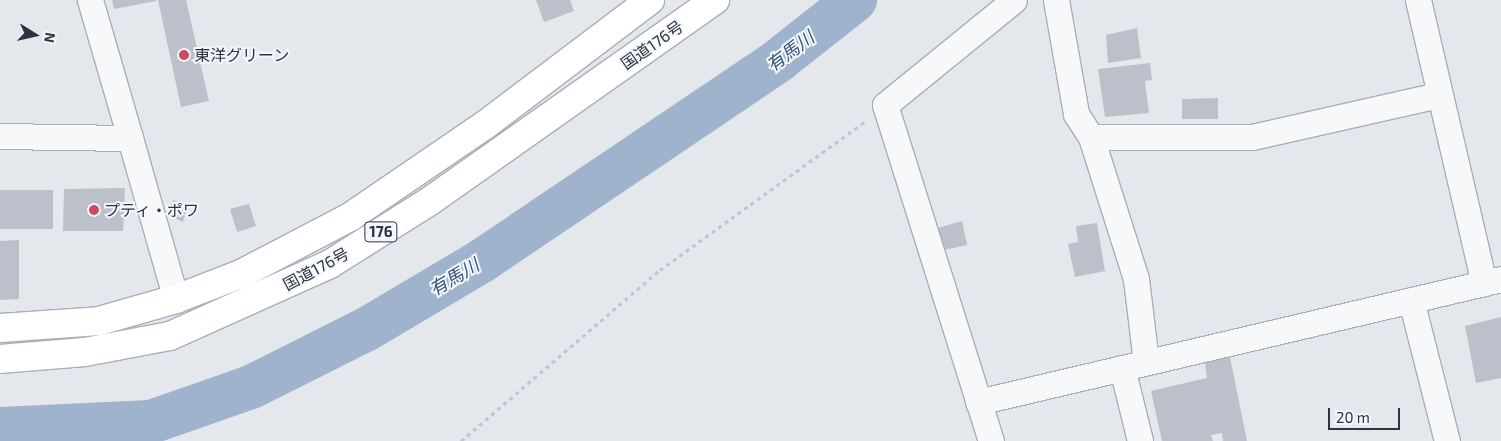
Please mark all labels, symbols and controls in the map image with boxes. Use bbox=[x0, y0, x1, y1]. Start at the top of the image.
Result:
north arrow bbox=[10, 10, 60, 60]
street label: 国道176号 bbox=[617, 17, 687, 73]
water label: 有馬川 bbox=[762, 26, 818, 76]
text: N bbox=[41, 31, 60, 44]
place label: 東洋グリーン bbox=[194, 45, 290, 65]
marker: 東洋グリーン bbox=[178, 49, 190, 61]
place label: プティ・ポワ bbox=[104, 200, 200, 220]
marker: プティ・ポワ bbox=[88, 204, 100, 216]
road number: 176 bbox=[364, 220, 398, 244]
street label: 国道176号 bbox=[280, 244, 352, 294]
water label: 有馬川 bbox=[425, 254, 483, 300]
scale bar bbox=[1331, 398, 1404, 430]
text: 20 m bbox=[1336, 408, 1370, 426]

